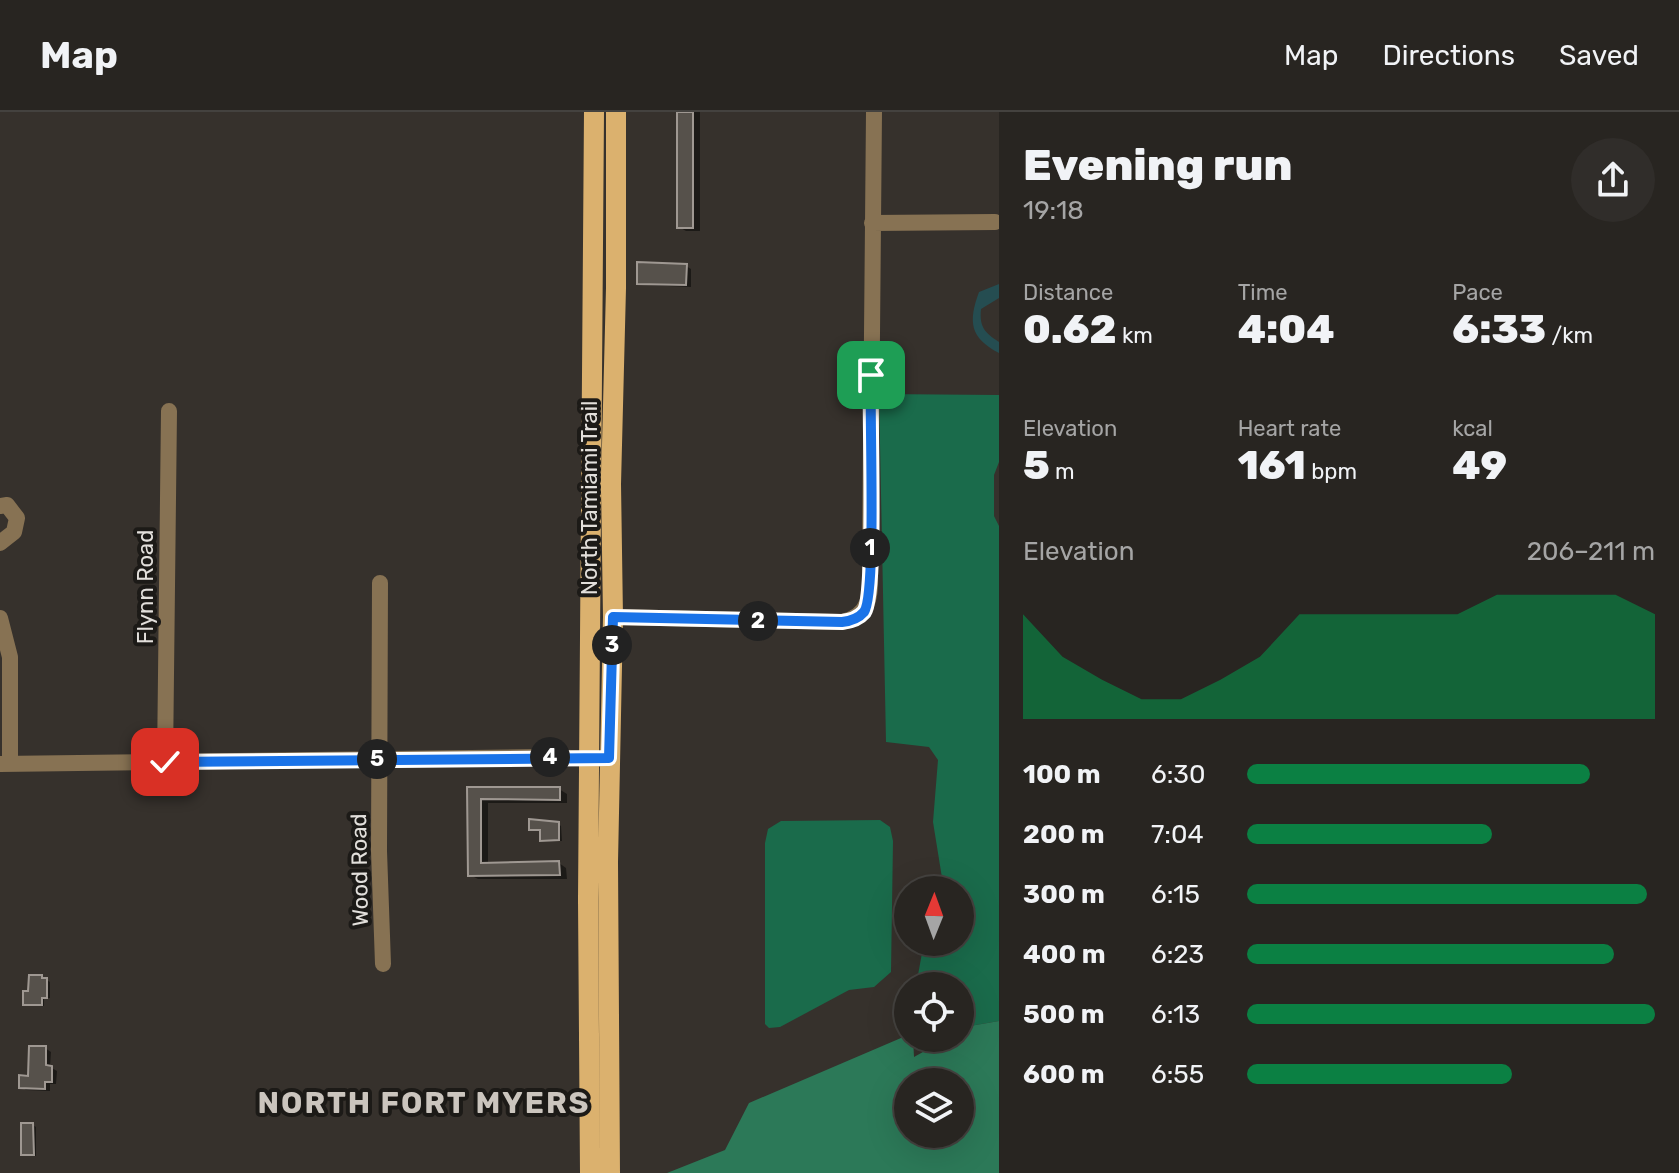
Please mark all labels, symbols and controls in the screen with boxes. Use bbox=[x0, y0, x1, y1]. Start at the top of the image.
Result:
text: Map bbox=[40, 32, 118, 78]
text: Map bbox=[1284, 39, 1338, 72]
text: Directions bbox=[1382, 39, 1515, 72]
text: Saved bbox=[1559, 39, 1639, 72]
button: share bbox=[1571, 138, 1655, 222]
text: Evening run bbox=[1023, 139, 1292, 191]
text: 19:18 bbox=[1023, 195, 1084, 226]
text: Distance bbox=[1023, 279, 1113, 306]
text: Time bbox=[1238, 279, 1288, 306]
text: Pace bbox=[1452, 279, 1503, 306]
text: 0.62 bbox=[1023, 306, 1117, 353]
text: 4:04 bbox=[1238, 306, 1335, 353]
text: 6:33 bbox=[1452, 306, 1546, 353]
text: km bbox=[1117, 322, 1153, 349]
text: /km bbox=[1546, 322, 1593, 349]
pin bbox=[837, 341, 905, 409]
icon: arrive bbox=[849, 353, 893, 397]
street label: North Tamiami Trail bbox=[576, 401, 603, 595]
text: Elevation bbox=[1023, 415, 1117, 442]
text: Heart rate bbox=[1238, 415, 1341, 442]
text: kcal bbox=[1452, 415, 1493, 442]
text: 5 bbox=[1023, 442, 1050, 489]
text: 161 bbox=[1238, 442, 1306, 489]
text: 49 bbox=[1452, 442, 1507, 489]
text: m bbox=[1050, 458, 1075, 485]
text: bpm bbox=[1306, 458, 1357, 485]
pin: 1 bbox=[850, 528, 890, 568]
street label: Flynn Road bbox=[132, 530, 159, 644]
text: 1 bbox=[865, 534, 875, 561]
text: Elevation bbox=[1023, 536, 1134, 567]
text: 206–211 m bbox=[1527, 536, 1655, 567]
pin: 2 bbox=[738, 601, 778, 641]
text: 2 bbox=[751, 607, 765, 634]
pin: 3 bbox=[592, 625, 632, 665]
text: 3 bbox=[605, 631, 619, 658]
pin bbox=[131, 728, 199, 796]
pin: 4 bbox=[530, 737, 570, 777]
pin: 5 bbox=[357, 739, 397, 779]
icon: check bbox=[143, 740, 187, 784]
text: 4 bbox=[542, 743, 558, 770]
text: 5 bbox=[370, 745, 384, 772]
text: 100 m bbox=[1023, 759, 1101, 790]
text: 6:30 bbox=[1151, 759, 1205, 790]
street label: Wood Road bbox=[345, 813, 374, 927]
text: 200 m bbox=[1023, 819, 1105, 850]
text: 7:04 bbox=[1151, 819, 1204, 850]
north arrow bbox=[894, 876, 974, 956]
map controls bbox=[894, 876, 974, 1148]
text: 300 m bbox=[1023, 879, 1105, 910]
text: 6:15 bbox=[1151, 879, 1200, 910]
text: 400 m bbox=[1023, 939, 1105, 970]
text: 6:23 bbox=[1151, 939, 1204, 970]
button: locate bbox=[894, 972, 974, 1052]
text: 500 m bbox=[1023, 999, 1105, 1030]
text: 6:13 bbox=[1151, 999, 1200, 1030]
text: 600 m bbox=[1023, 1059, 1105, 1090]
text: 6:55 bbox=[1151, 1059, 1204, 1090]
button: layers bbox=[894, 1068, 974, 1148]
district label: NORTH FORT MYERS bbox=[257, 1085, 591, 1121]

